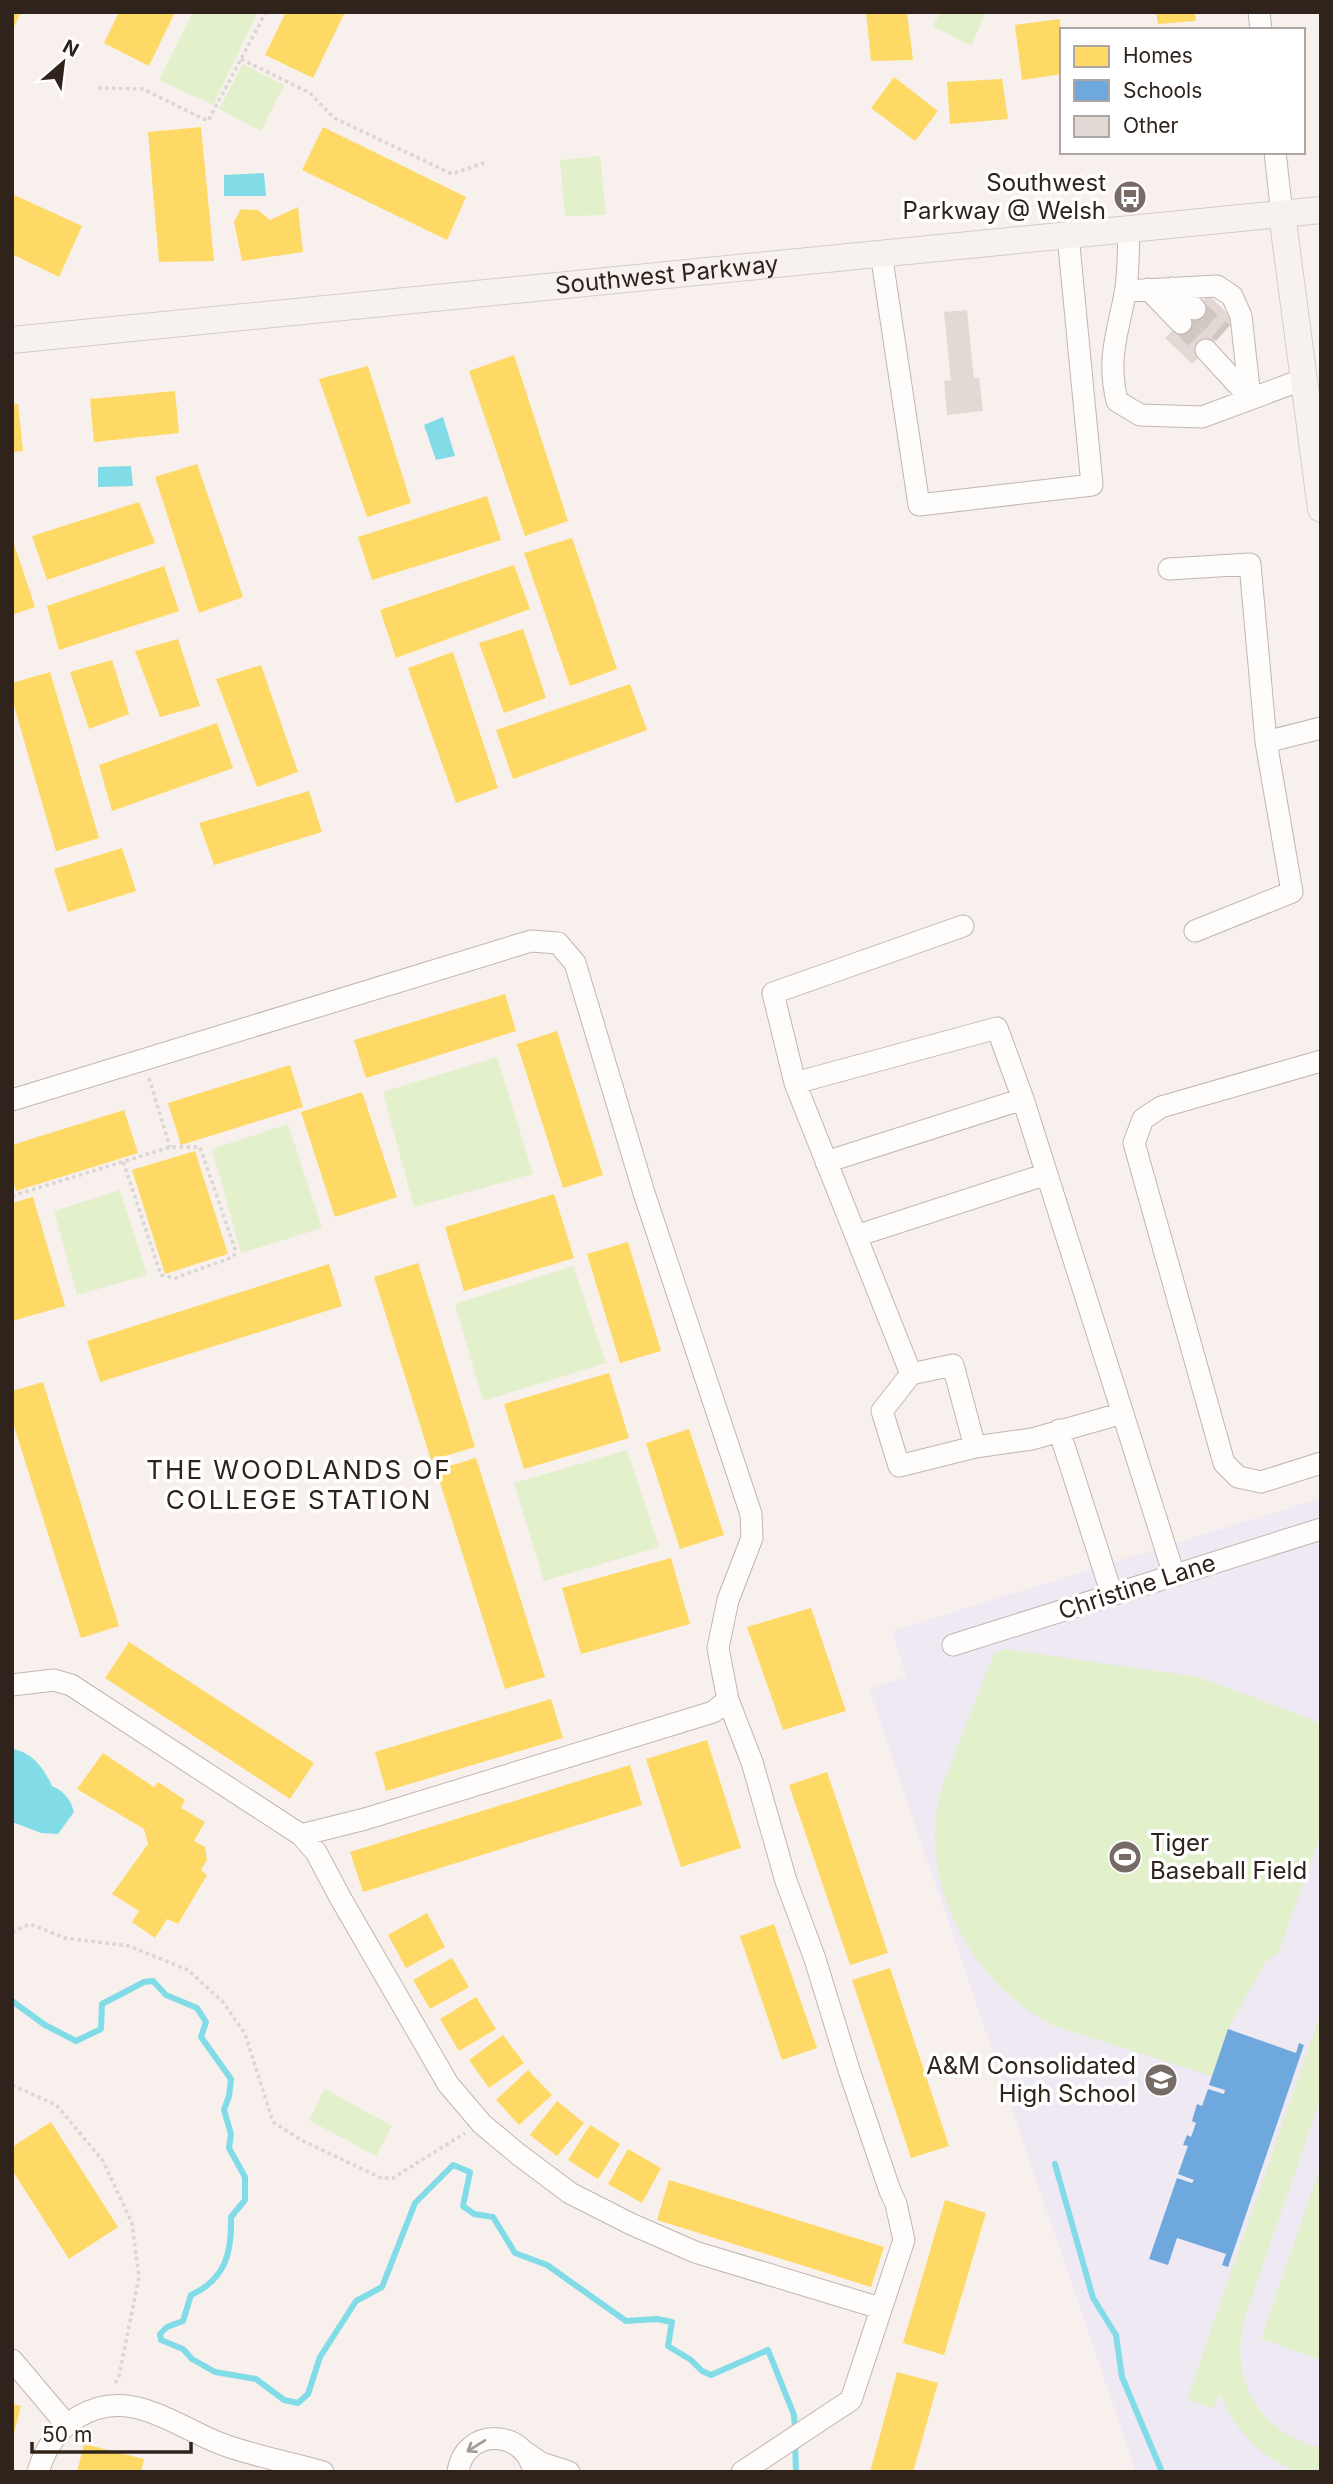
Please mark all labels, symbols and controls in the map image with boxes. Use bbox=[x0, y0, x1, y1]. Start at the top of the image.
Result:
north arrow bbox=[28, 28, 98, 98]
legend bbox=[1060, 28, 1305, 154]
text: N bbox=[59, 35, 83, 62]
text: Homes bbox=[1123, 43, 1193, 68]
text: Schools bbox=[1123, 78, 1202, 103]
text: Other bbox=[1123, 113, 1179, 138]
place label: Southwest Parkway @ Welsh bbox=[903, 168, 1106, 225]
bus stop icon: Southwest Parkway @ Welsh bbox=[1111, 178, 1149, 216]
street label: Southwest Parkway bbox=[554, 249, 780, 300]
district label: THE WOODLANDS OF COLLEGE STATION bbox=[146, 1454, 452, 1515]
street label: Christine Lane bbox=[1055, 1547, 1219, 1626]
place label: Tiger Baseball Field bbox=[1150, 1828, 1307, 1885]
sports icon: Tiger Baseball Field bbox=[1106, 1838, 1144, 1876]
place label: A&M Consolidated High School bbox=[926, 2051, 1136, 2108]
school or university icon: A&M Consolidated High School bbox=[1142, 2061, 1180, 2099]
scale bar bbox=[32, 2410, 191, 2454]
text: 50 m bbox=[42, 2422, 92, 2447]
one-way arrow bbox=[466, 2439, 486, 2453]

